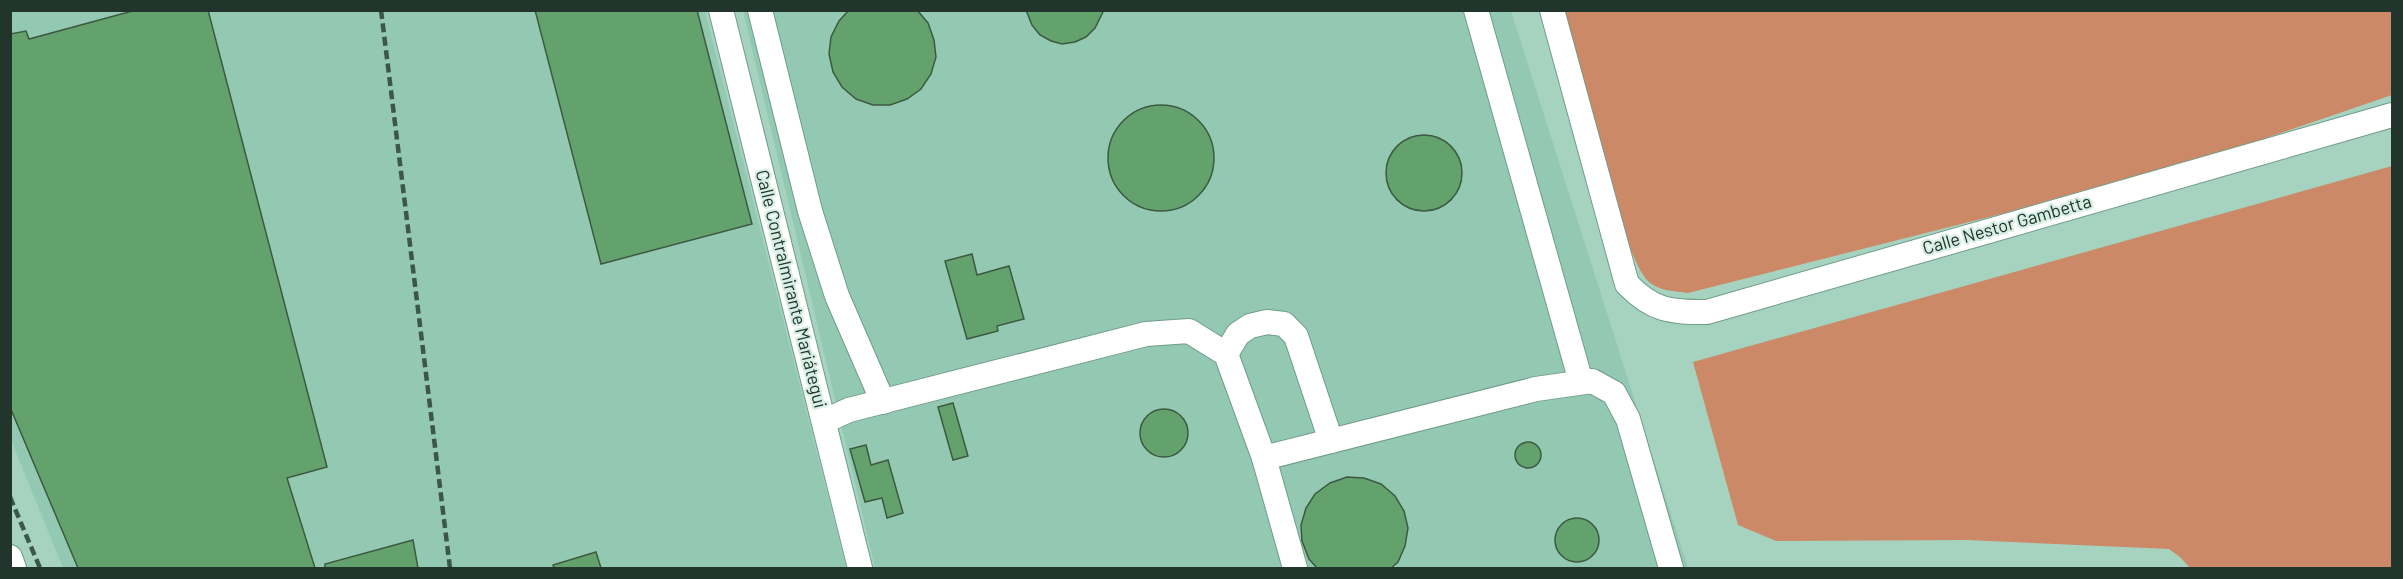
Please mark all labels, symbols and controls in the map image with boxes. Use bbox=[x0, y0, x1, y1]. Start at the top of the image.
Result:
street label: Calle Contralmirante Mariátegui bbox=[752, 167, 832, 410]
street label: Calle Nestor Gambetta bbox=[1920, 189, 2094, 259]

